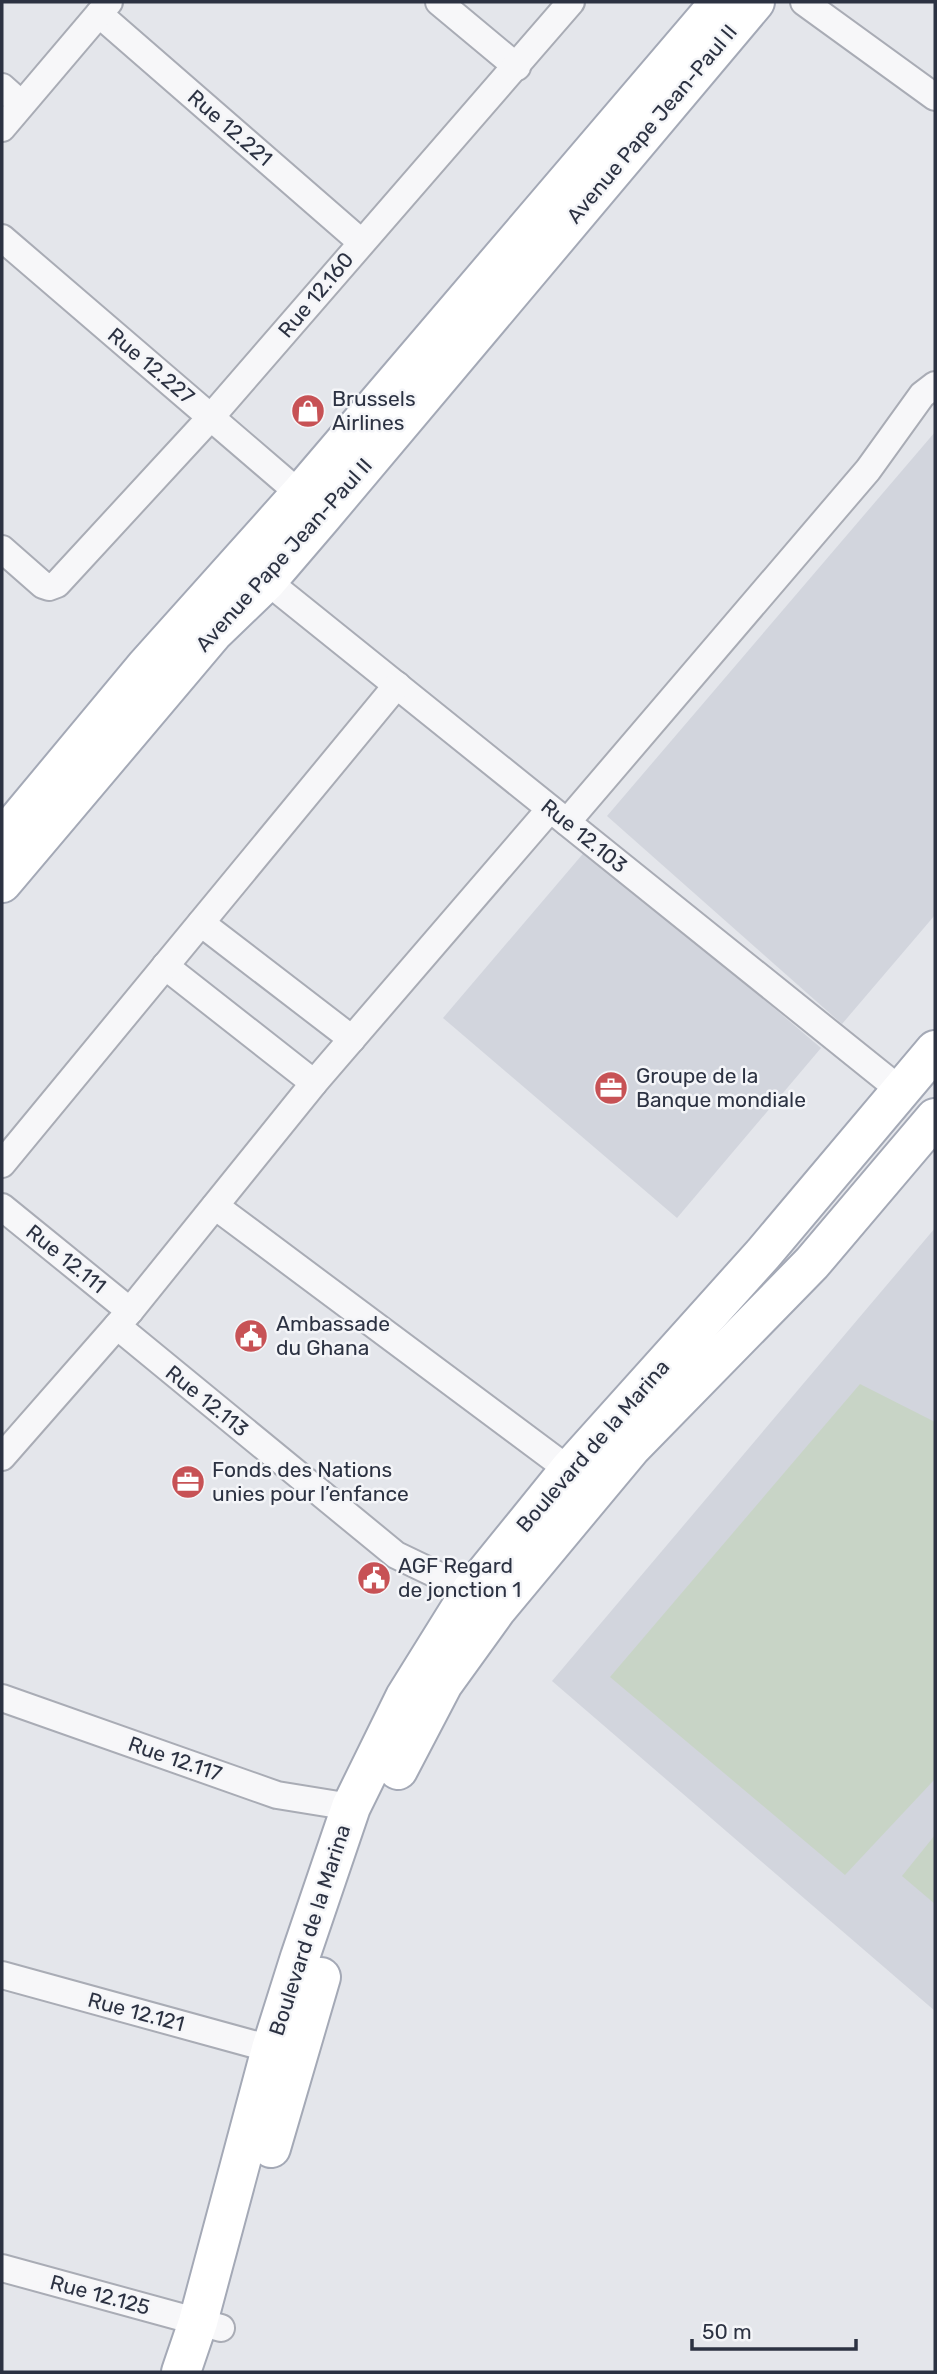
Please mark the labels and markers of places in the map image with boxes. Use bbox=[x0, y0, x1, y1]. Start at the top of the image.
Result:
place label: Brussels Airlines bbox=[332, 386, 416, 435]
shop icon: Brussels Airlines bbox=[289, 392, 327, 430]
place label: Groupe de la Banque mondiale bbox=[636, 1063, 806, 1112]
office icon: Groupe de la Banque mondiale bbox=[592, 1069, 630, 1107]
place label: Ambassade du Ghana bbox=[276, 1311, 390, 1360]
public building icon: Ambassade du Ghana bbox=[232, 1317, 270, 1355]
place label: Fonds des Nations unies pour l’enfance bbox=[212, 1457, 409, 1506]
office icon: Fonds des Nations unies pour l’enfance bbox=[169, 1463, 207, 1501]
place label: AGF Regard de jonction 1 bbox=[398, 1553, 521, 1602]
public building icon: AGF Regard de jonction 1 bbox=[355, 1559, 393, 1597]

